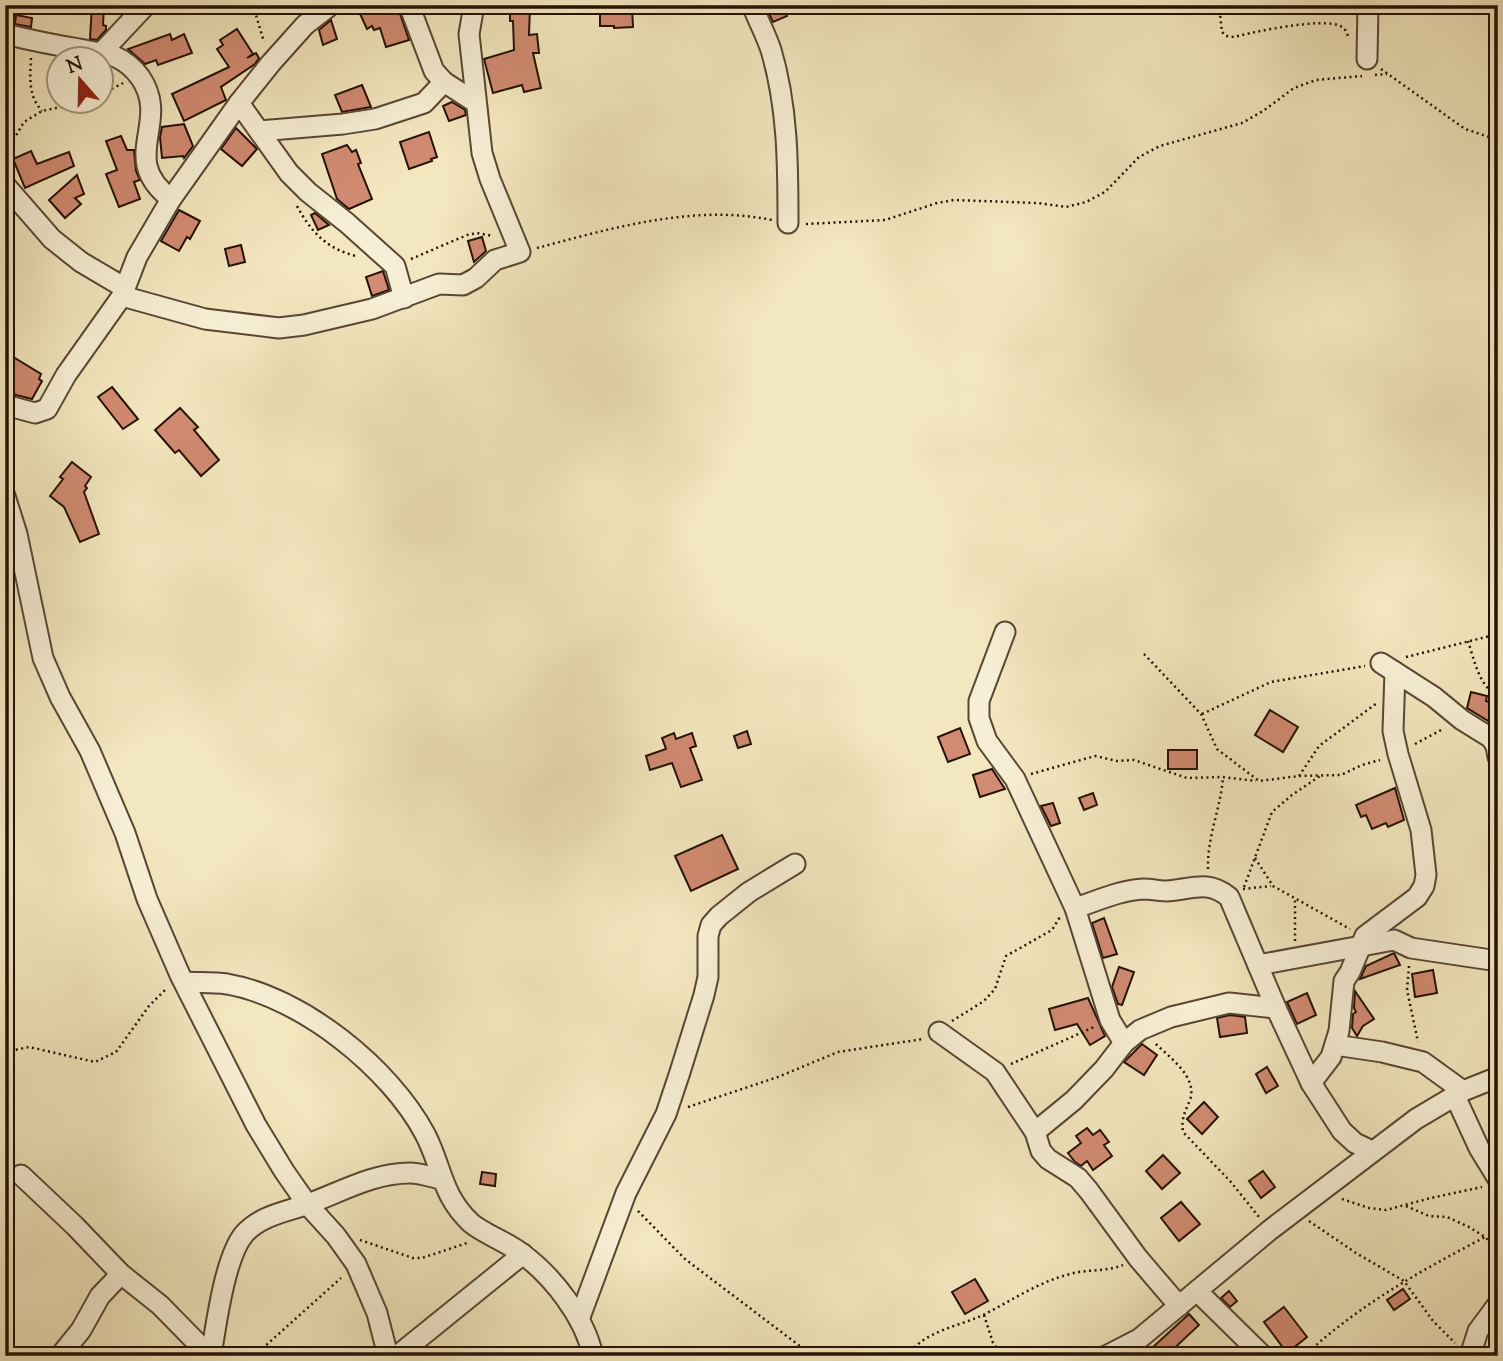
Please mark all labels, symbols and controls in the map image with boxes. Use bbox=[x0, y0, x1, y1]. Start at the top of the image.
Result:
north arrow bbox=[46, 46, 116, 116]
text: N bbox=[63, 51, 87, 82]

